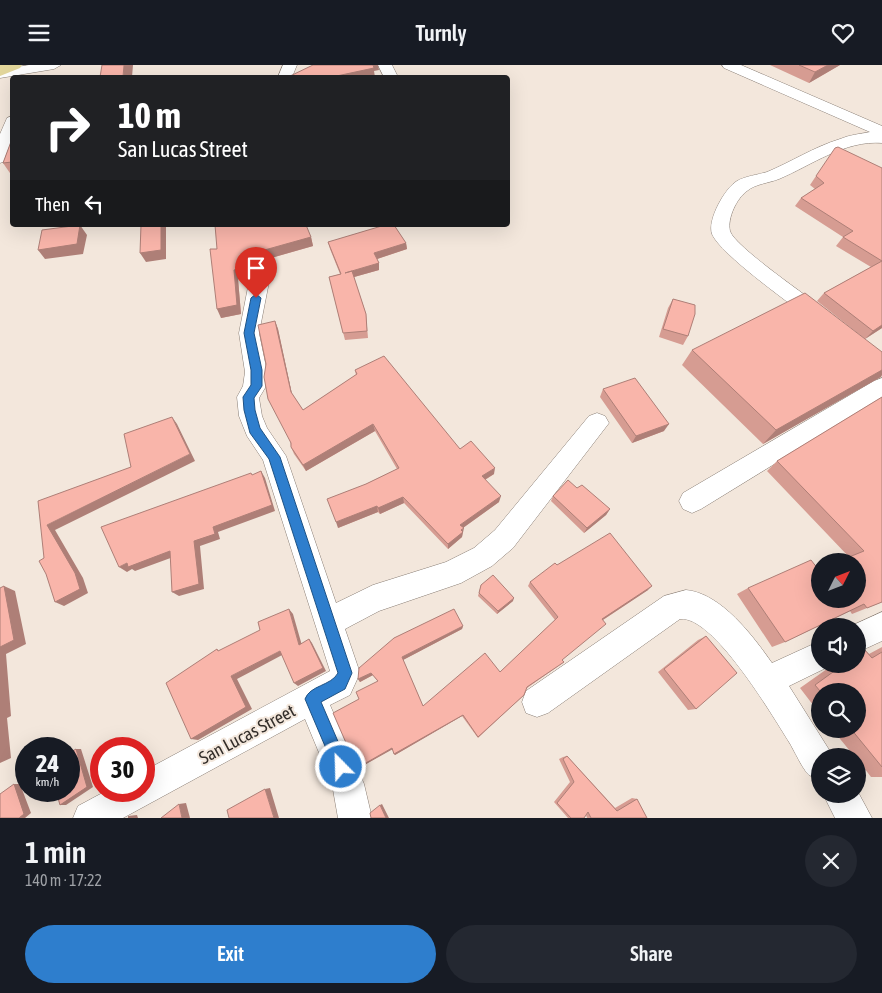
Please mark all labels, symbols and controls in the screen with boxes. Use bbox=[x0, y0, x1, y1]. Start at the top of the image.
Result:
icon: menu bbox=[25, 19, 53, 47]
icon: heart bbox=[829, 19, 857, 47]
text: Turnly bbox=[415, 20, 467, 46]
icon: right bbox=[35, 95, 100, 160]
text: 10 m bbox=[118, 95, 181, 135]
text: San Lucas Street bbox=[118, 136, 248, 162]
icon: left bbox=[80, 190, 108, 218]
text: Then bbox=[35, 193, 70, 215]
pin bbox=[235, 247, 277, 298]
icon: arrive bbox=[242, 254, 270, 282]
north arrow bbox=[811, 553, 866, 607]
map controls bbox=[811, 553, 866, 803]
button: sound bbox=[811, 618, 866, 673]
button: search bbox=[811, 683, 866, 738]
street label: San Lucas Street bbox=[195, 700, 299, 768]
speed limit sign: 30 bbox=[90, 737, 155, 802]
position arrow bbox=[314, 740, 366, 792]
button: layers bbox=[811, 748, 866, 803]
text: 24 bbox=[36, 749, 59, 777]
text: km/h bbox=[36, 775, 59, 789]
text: 1 min bbox=[25, 835, 86, 869]
button: close bbox=[805, 835, 857, 887]
text: 140 m · 17:22 bbox=[25, 871, 102, 889]
button: Exit bbox=[25, 925, 436, 983]
button: Share bbox=[446, 925, 857, 983]

